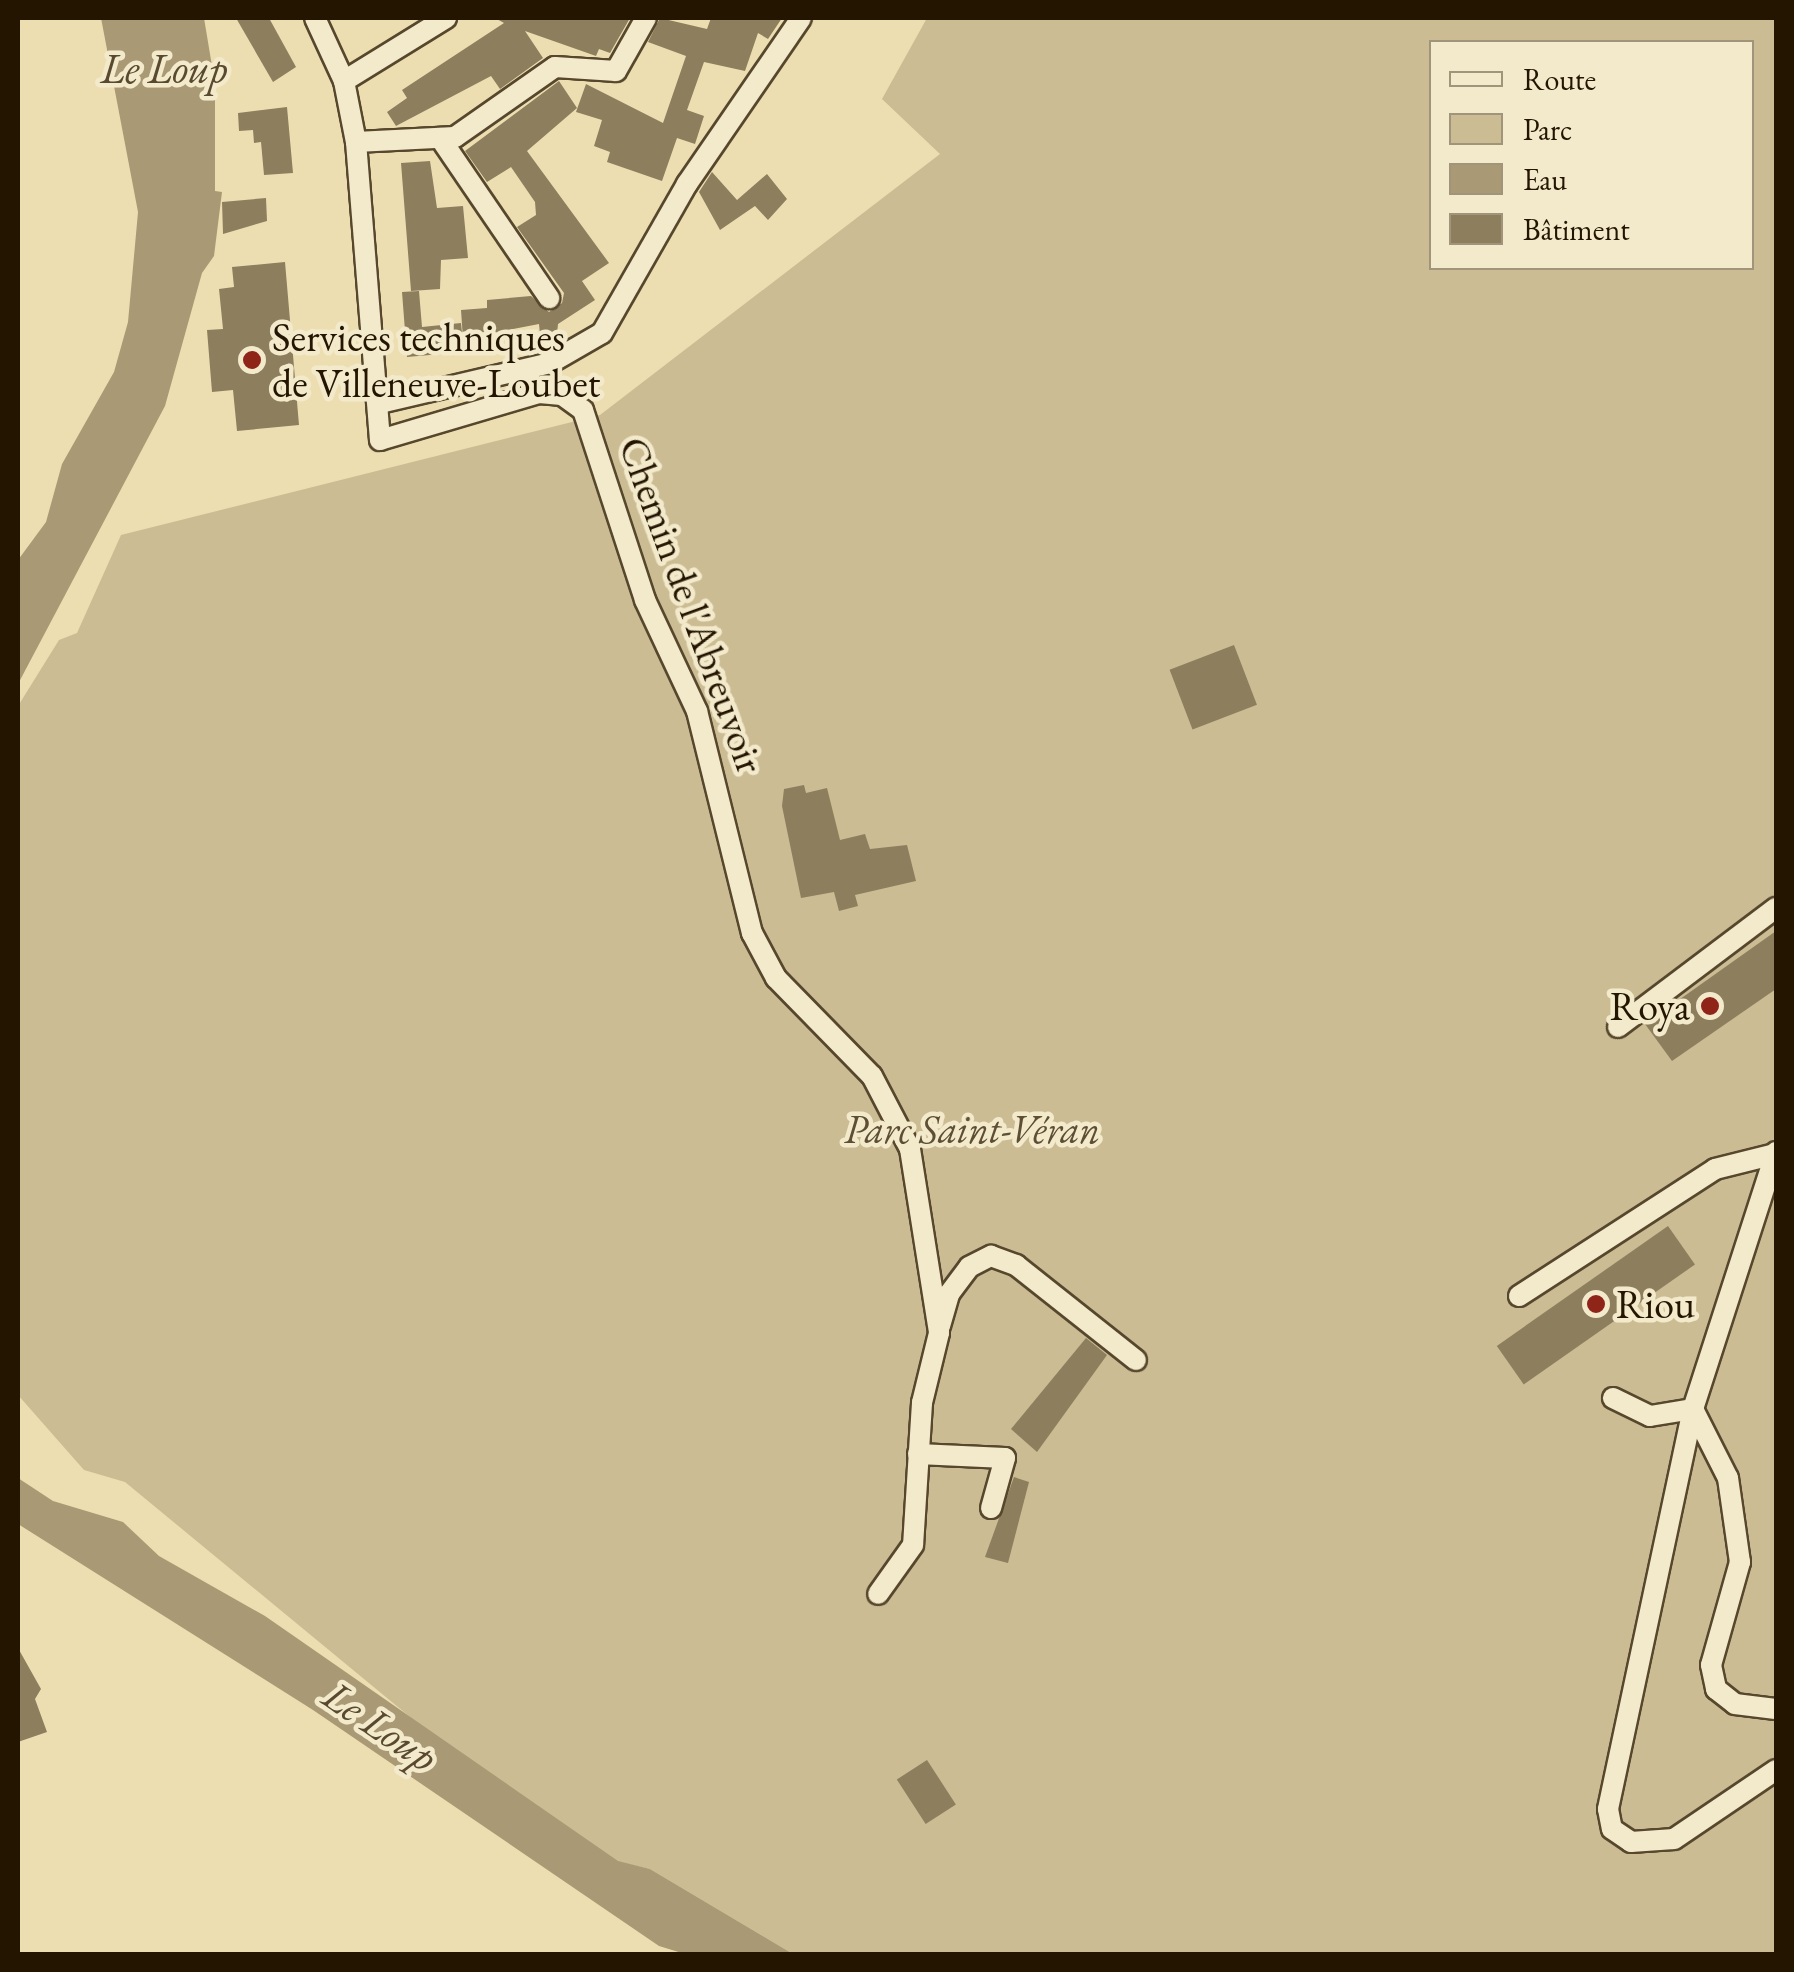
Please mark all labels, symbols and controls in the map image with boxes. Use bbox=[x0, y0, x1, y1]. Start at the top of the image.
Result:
legend bbox=[1429, 40, 1754, 270]
water label: Le Loup bbox=[101, 44, 227, 94]
text: Route bbox=[1523, 60, 1596, 99]
text: Parc bbox=[1523, 110, 1572, 149]
text: Eau bbox=[1523, 160, 1567, 199]
text: Bâtiment bbox=[1523, 210, 1630, 249]
place label: Services techniques de Villeneuve-Loubet bbox=[272, 313, 600, 407]
marker: Services techniques de Villeneuve-Loubet bbox=[241, 349, 263, 371]
street label: Chemin de l'Abreuvoir bbox=[609, 431, 775, 779]
place label: Roya bbox=[1610, 982, 1690, 1030]
marker: Roya bbox=[1699, 995, 1721, 1017]
park label: Parc Saint-Véran bbox=[844, 1105, 1100, 1153]
place label: Riou bbox=[1616, 1280, 1695, 1328]
marker: Riou bbox=[1585, 1293, 1607, 1315]
water label: Le Loup bbox=[313, 1670, 447, 1782]

